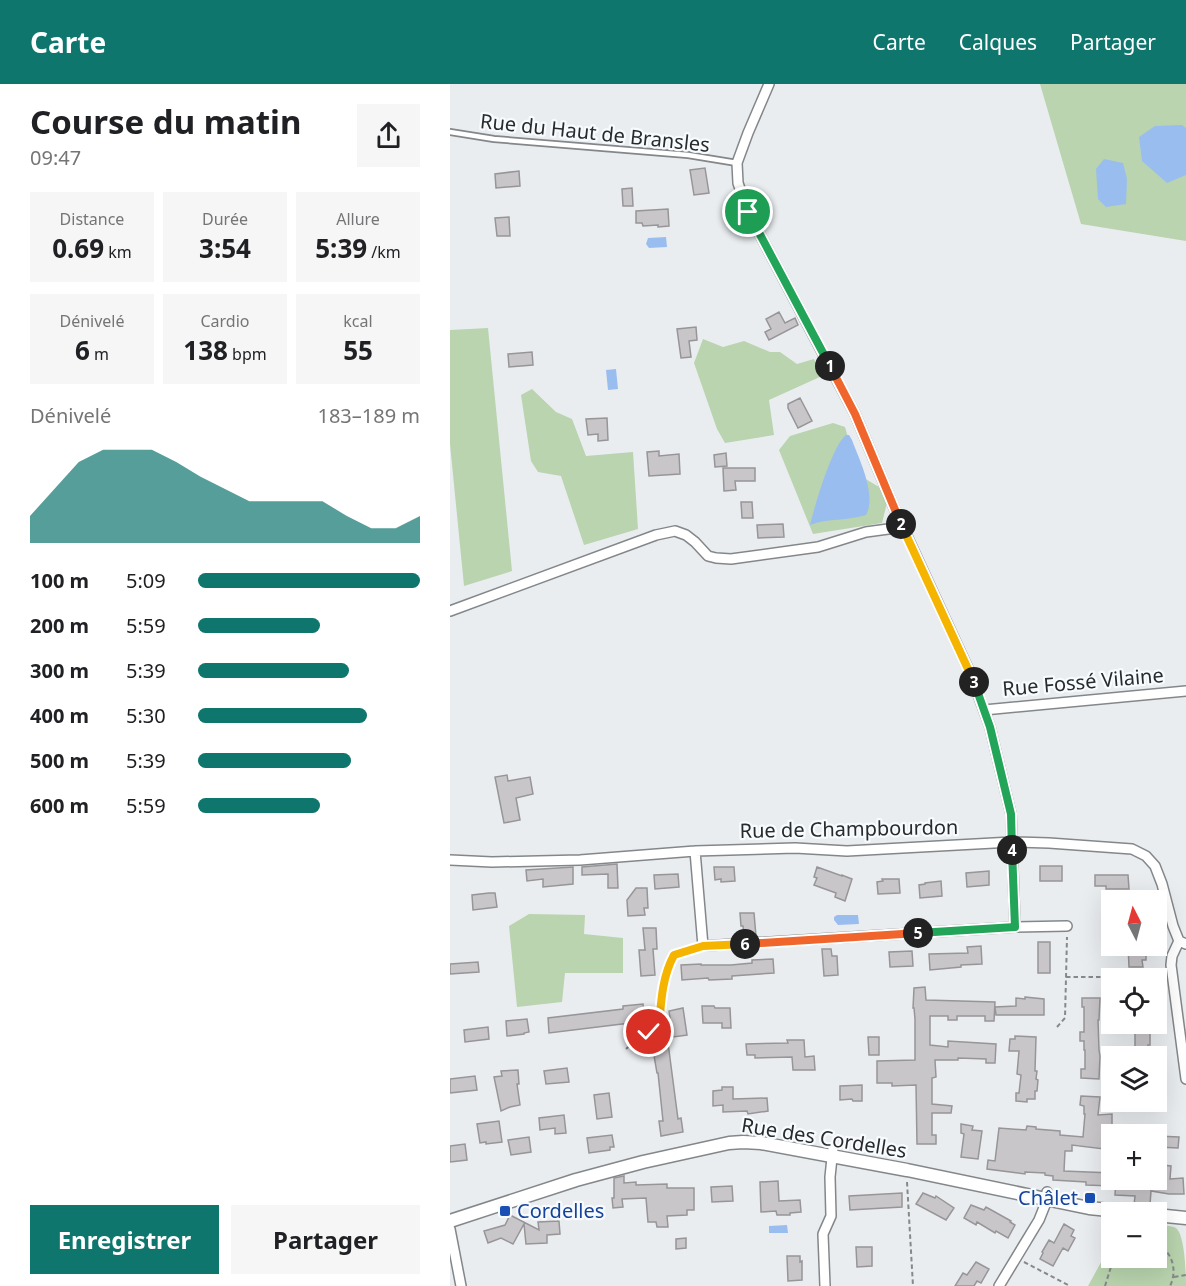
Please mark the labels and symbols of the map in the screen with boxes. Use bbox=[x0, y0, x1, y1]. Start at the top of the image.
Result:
street label: Rue du Haut de Bransles bbox=[479, 107, 711, 158]
pin bbox=[722, 186, 773, 237]
pin: 1 bbox=[815, 351, 845, 381]
pin: 2 bbox=[886, 509, 916, 539]
street label: Rue Fossé Vilaine bbox=[1001, 661, 1165, 702]
pin: 3 bbox=[959, 667, 989, 697]
street label: Rue de Champbourdon bbox=[739, 813, 959, 844]
pin: 4 bbox=[997, 835, 1027, 865]
north arrow bbox=[1101, 890, 1167, 956]
pin: 5 bbox=[903, 918, 933, 948]
pin: 6 bbox=[730, 929, 760, 959]
pin bbox=[623, 1006, 674, 1057]
street label: Rue des Cordelles bbox=[739, 1111, 909, 1164]
place label: Châlet bbox=[1018, 1184, 1078, 1211]
marker: Châlet bbox=[1083, 1191, 1097, 1205]
place label: Cordelles bbox=[517, 1197, 604, 1224]
marker: Cordelles bbox=[498, 1204, 512, 1218]

